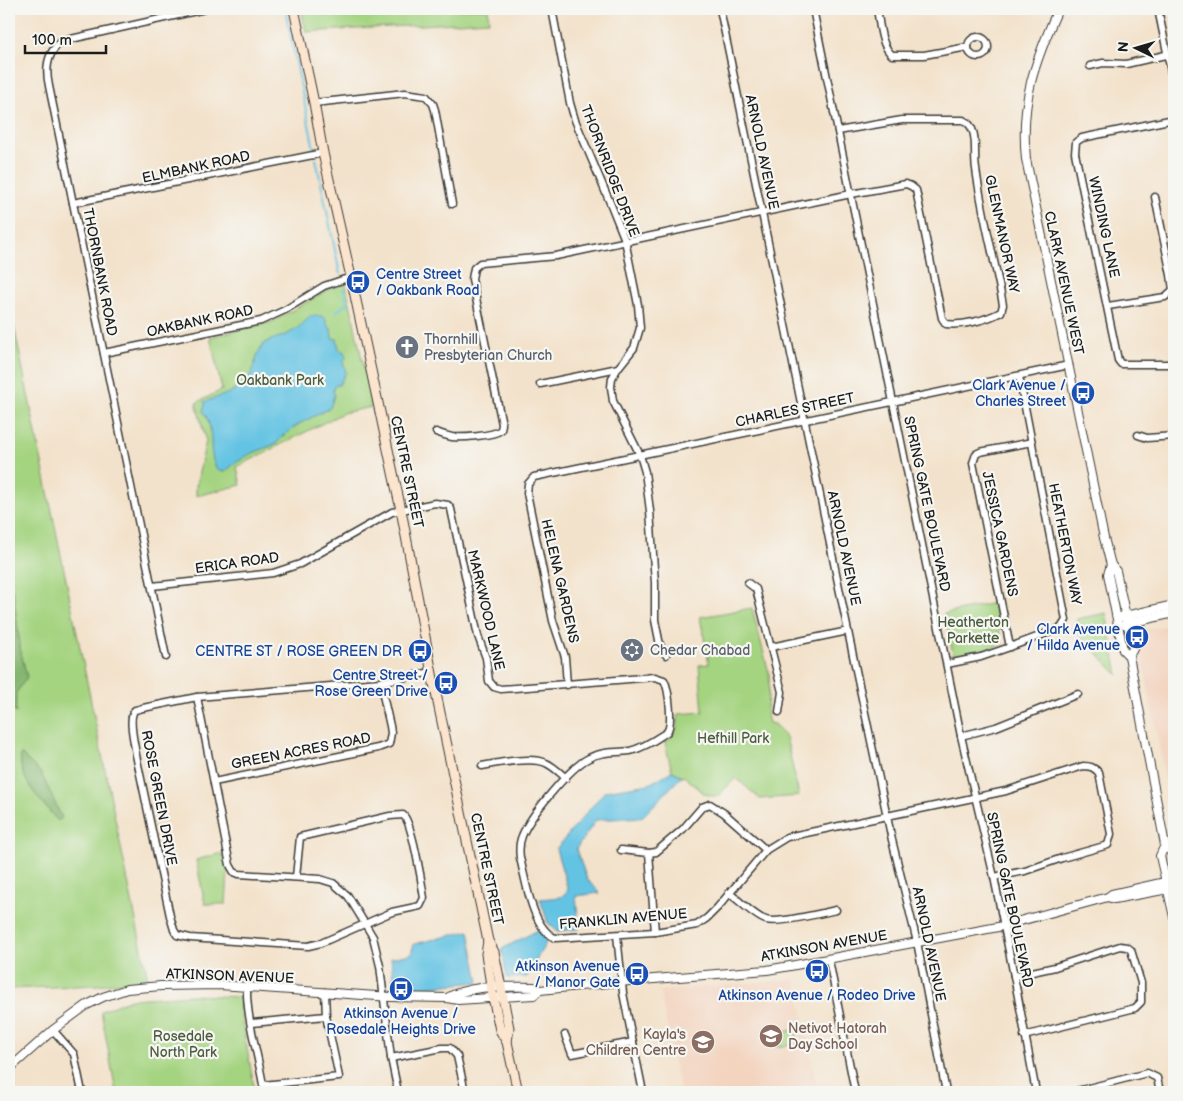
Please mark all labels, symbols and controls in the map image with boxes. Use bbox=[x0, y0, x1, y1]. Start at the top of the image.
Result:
scale bar bbox=[25, 22, 106, 54]
north arrow bbox=[1110, 22, 1160, 72]
text: 100 m bbox=[32, 31, 72, 50]
text: N bbox=[1115, 41, 1132, 53]
street label: ARNOLD AVENUE bbox=[742, 93, 782, 211]
street label: THORNRIDGE DRIVE bbox=[577, 103, 643, 239]
street label: ELMBANK ROAD bbox=[141, 147, 251, 187]
street label: GLENMANOR WAY bbox=[981, 173, 1023, 295]
street label: WINDING LANE bbox=[1085, 175, 1123, 279]
street label: THORNBANK ROAD bbox=[79, 206, 121, 338]
street label: CLARK AVENUE WEST bbox=[1040, 210, 1088, 357]
place label: Centre Street / Oakbank Road bbox=[376, 266, 480, 299]
bus stop icon: Centre Street / Oakbank Road bbox=[345, 269, 371, 295]
street label: OAKBANK ROAD bbox=[145, 301, 255, 341]
place label: Thornhill Presbyterian Church bbox=[424, 331, 553, 364]
church icon: Thornhill Presbyterian Church bbox=[394, 334, 420, 360]
park label: Oakbank Park bbox=[236, 372, 324, 389]
place label: Clark Avenue / Charles Street bbox=[972, 377, 1067, 410]
bus stop icon: Clark Avenue / Charles Street bbox=[1070, 380, 1096, 406]
street label: CHARLES STREET bbox=[734, 389, 857, 431]
street label: CENTRE STREET bbox=[387, 414, 427, 530]
street label: SPRING GATE BOULEVARD bbox=[900, 415, 954, 593]
street label: JESSICA GARDENS bbox=[978, 470, 1022, 598]
street label: HEATHERTON WAY bbox=[1045, 482, 1085, 607]
street label: ARNOLD AVENUE bbox=[824, 489, 864, 607]
street label: HELENA GARDENS bbox=[537, 517, 583, 645]
street label: MARKWOOD LANE bbox=[464, 548, 508, 672]
street label: ERICA ROAD bbox=[194, 549, 280, 577]
park label: Heatherton Parkette bbox=[937, 614, 1009, 647]
place label: Clark Avenue / Hilda Avenue bbox=[1027, 621, 1120, 654]
bus stop icon: Clark Avenue / Hilda Avenue bbox=[1124, 624, 1150, 650]
synagogue icon: Chedar Chabad bbox=[619, 637, 645, 663]
bus stop icon: CENTRE ST / ROSE GREEN DR bbox=[407, 638, 433, 664]
place label: Chedar Chabad bbox=[650, 642, 750, 659]
place label: CENTRE ST / ROSE GREEN DR bbox=[195, 643, 402, 660]
place label: Centre Street / Rose Green Drive bbox=[315, 667, 428, 700]
bus stop icon: Centre Street / Rose Green Drive bbox=[433, 670, 459, 696]
street label: ROSE GREEN DRIVE bbox=[138, 729, 180, 867]
street label: GREEN ACRES ROAD bbox=[230, 729, 372, 773]
park label: Hefhill Park bbox=[697, 730, 769, 747]
street label: CENTRE STREET bbox=[467, 811, 507, 927]
street label: SPRING GATE BOULEVARD bbox=[983, 811, 1037, 989]
street label: ARNOLD AVENUE bbox=[909, 885, 949, 1003]
street label: FRANKLIN AVENUE bbox=[558, 905, 688, 933]
street label: ATKINSON AVENUE bbox=[759, 927, 889, 965]
place label: Atkinson Avenue / Manor Gate bbox=[516, 958, 620, 991]
bus stop icon: Atkinson Avenue / Rodeo Drive bbox=[804, 958, 830, 984]
bus stop icon: Atkinson Avenue / Manor Gate bbox=[624, 961, 650, 987]
street label: ATKINSON AVENUE bbox=[166, 965, 294, 987]
bus stop icon: Atkinson Avenue / Rosedale Heights Drive bbox=[388, 976, 414, 1002]
place label: Atkinson Avenue / Rodeo Drive bbox=[718, 987, 916, 1004]
place label: Atkinson Avenue / Rosedale Heights Drive bbox=[326, 1005, 476, 1038]
place label: Netivot Hatorah Day School bbox=[788, 1020, 887, 1053]
school or university icon: Netivot Hatorah Day School bbox=[758, 1023, 784, 1049]
place label: Kayla's Children Centre bbox=[586, 1026, 686, 1059]
park label: Rosedale North Park bbox=[149, 1028, 217, 1061]
school or university icon: Kayla's Children Centre bbox=[690, 1029, 716, 1055]

